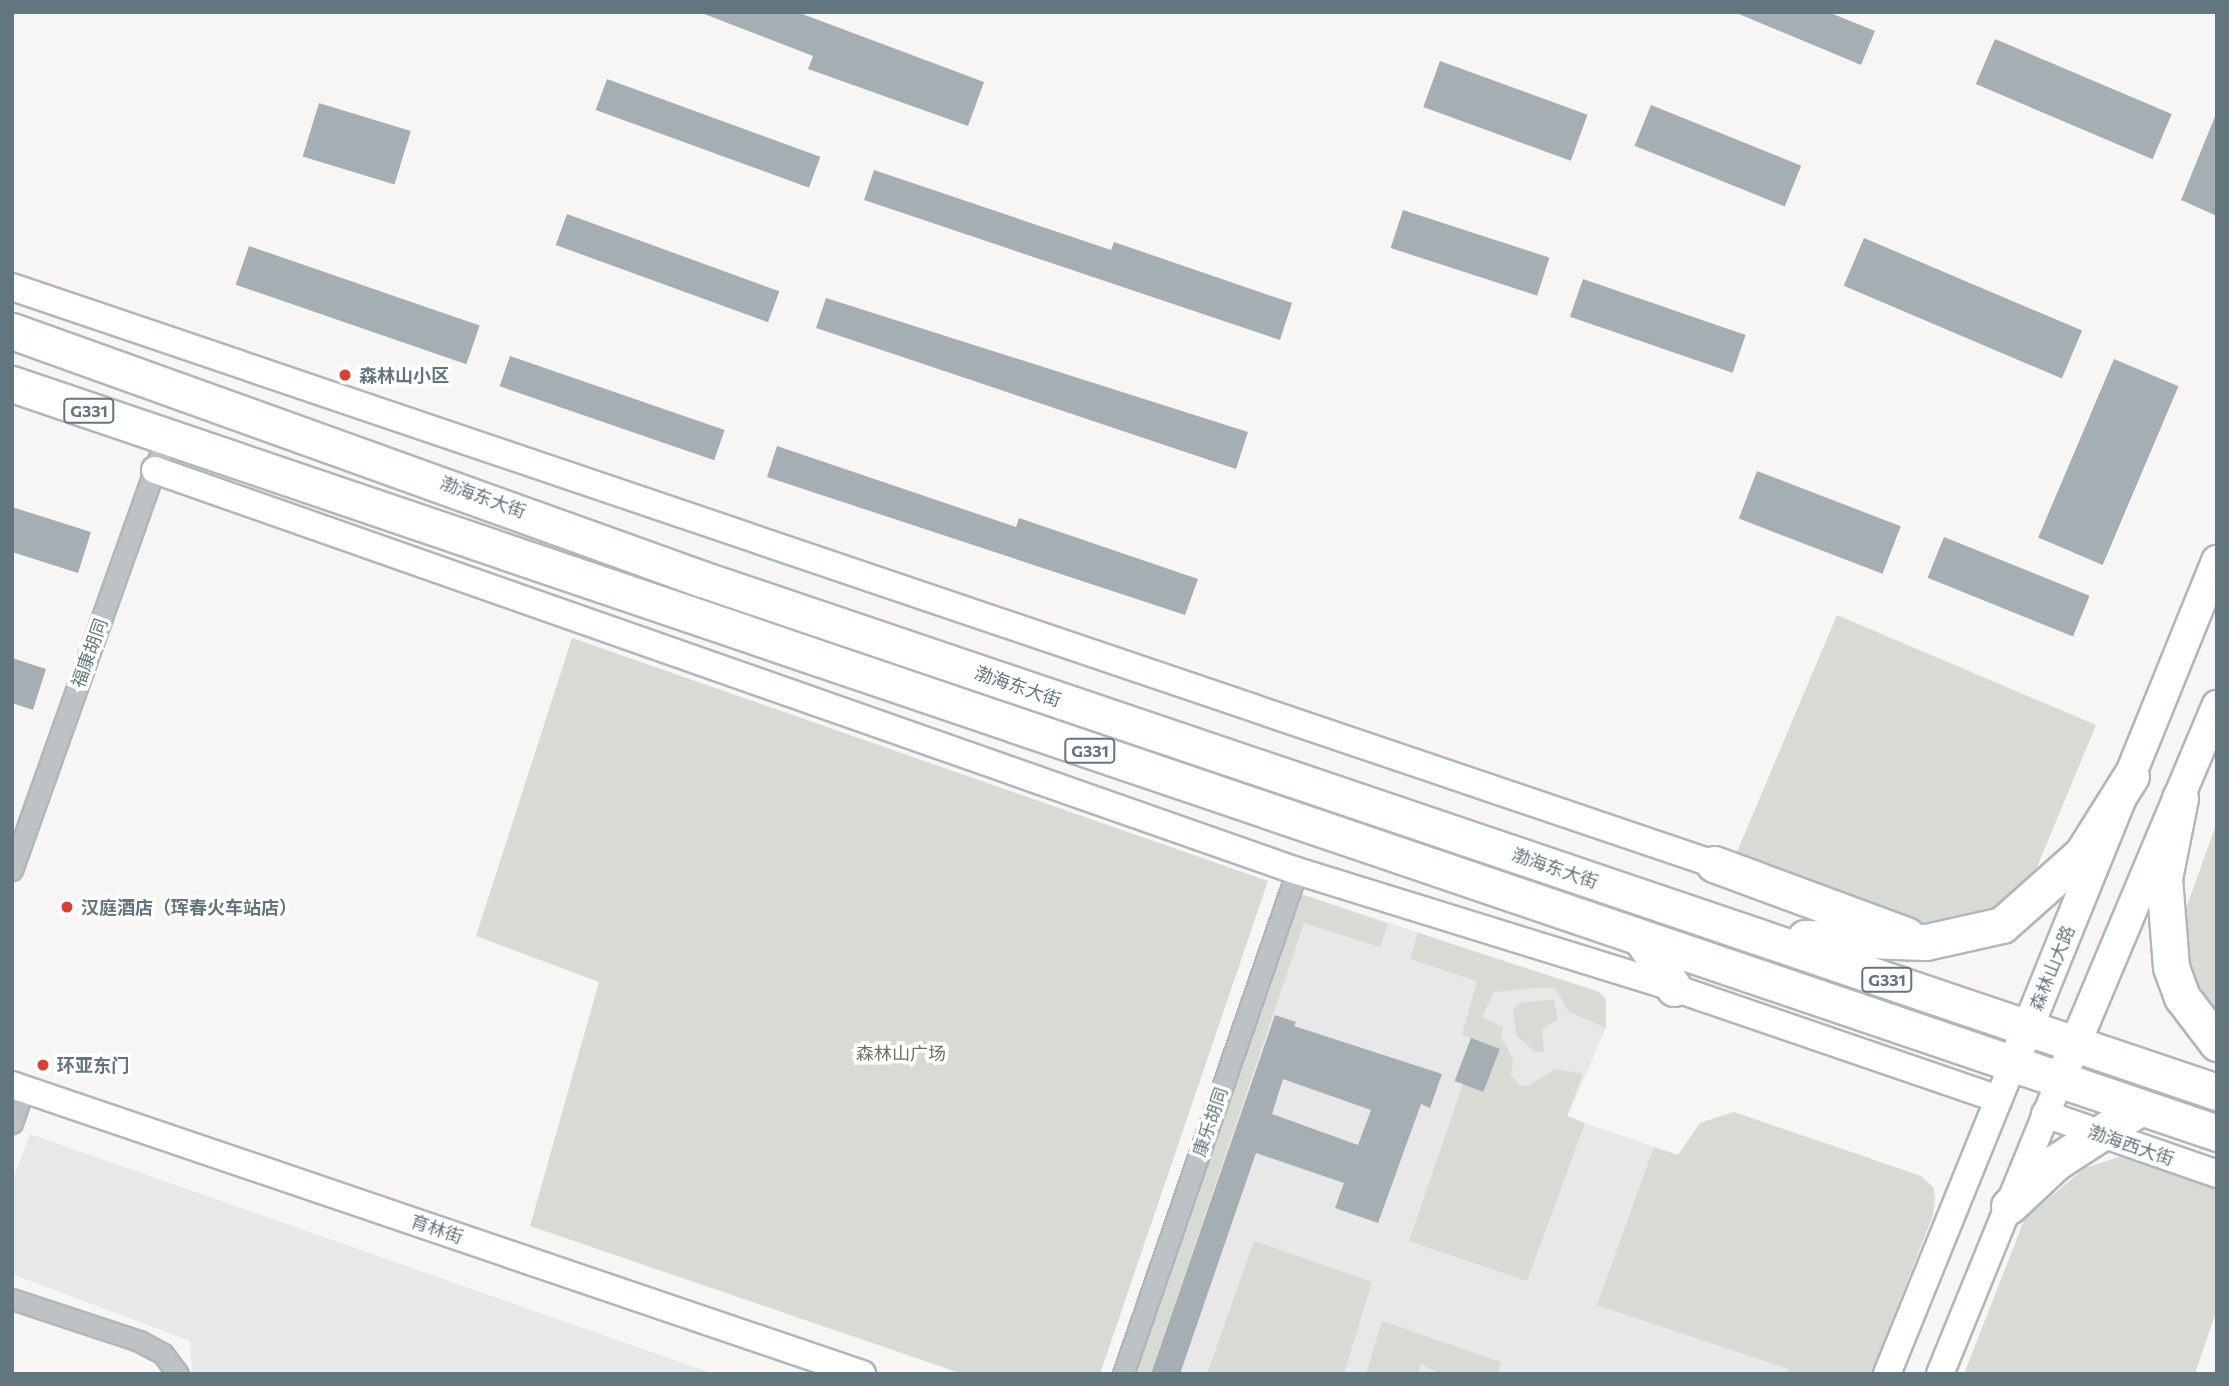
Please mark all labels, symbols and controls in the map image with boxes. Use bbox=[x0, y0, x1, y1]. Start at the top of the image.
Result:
place label: 森林山小区 bbox=[359, 364, 449, 386]
marker: 森林山小区 bbox=[337, 367, 353, 383]
road number: G331 bbox=[63, 398, 115, 424]
street label: 渤海东大街 bbox=[437, 471, 529, 523]
street label: 福康胡同 bbox=[67, 615, 111, 691]
street label: 渤海东大街 bbox=[972, 661, 1064, 711]
road number: G331 bbox=[1064, 738, 1116, 764]
street label: 渤海东大街 bbox=[1509, 843, 1601, 893]
place label: 汉庭酒店（珲春火车站店） bbox=[81, 896, 297, 918]
marker: 汉庭酒店（珲春火车站店） bbox=[59, 899, 75, 915]
street label: 森林山大路 bbox=[2025, 922, 2079, 1014]
road number: G331 bbox=[1861, 968, 1913, 992]
park label: 森林山广场 bbox=[856, 1042, 946, 1064]
place label: 环亚东门 bbox=[57, 1054, 129, 1076]
marker: 环亚东门 bbox=[35, 1057, 51, 1073]
street label: 康乐胡同 bbox=[1188, 1084, 1232, 1160]
street label: 渤海西大街 bbox=[2085, 1120, 2177, 1170]
street label: 育林街 bbox=[408, 1210, 466, 1248]

